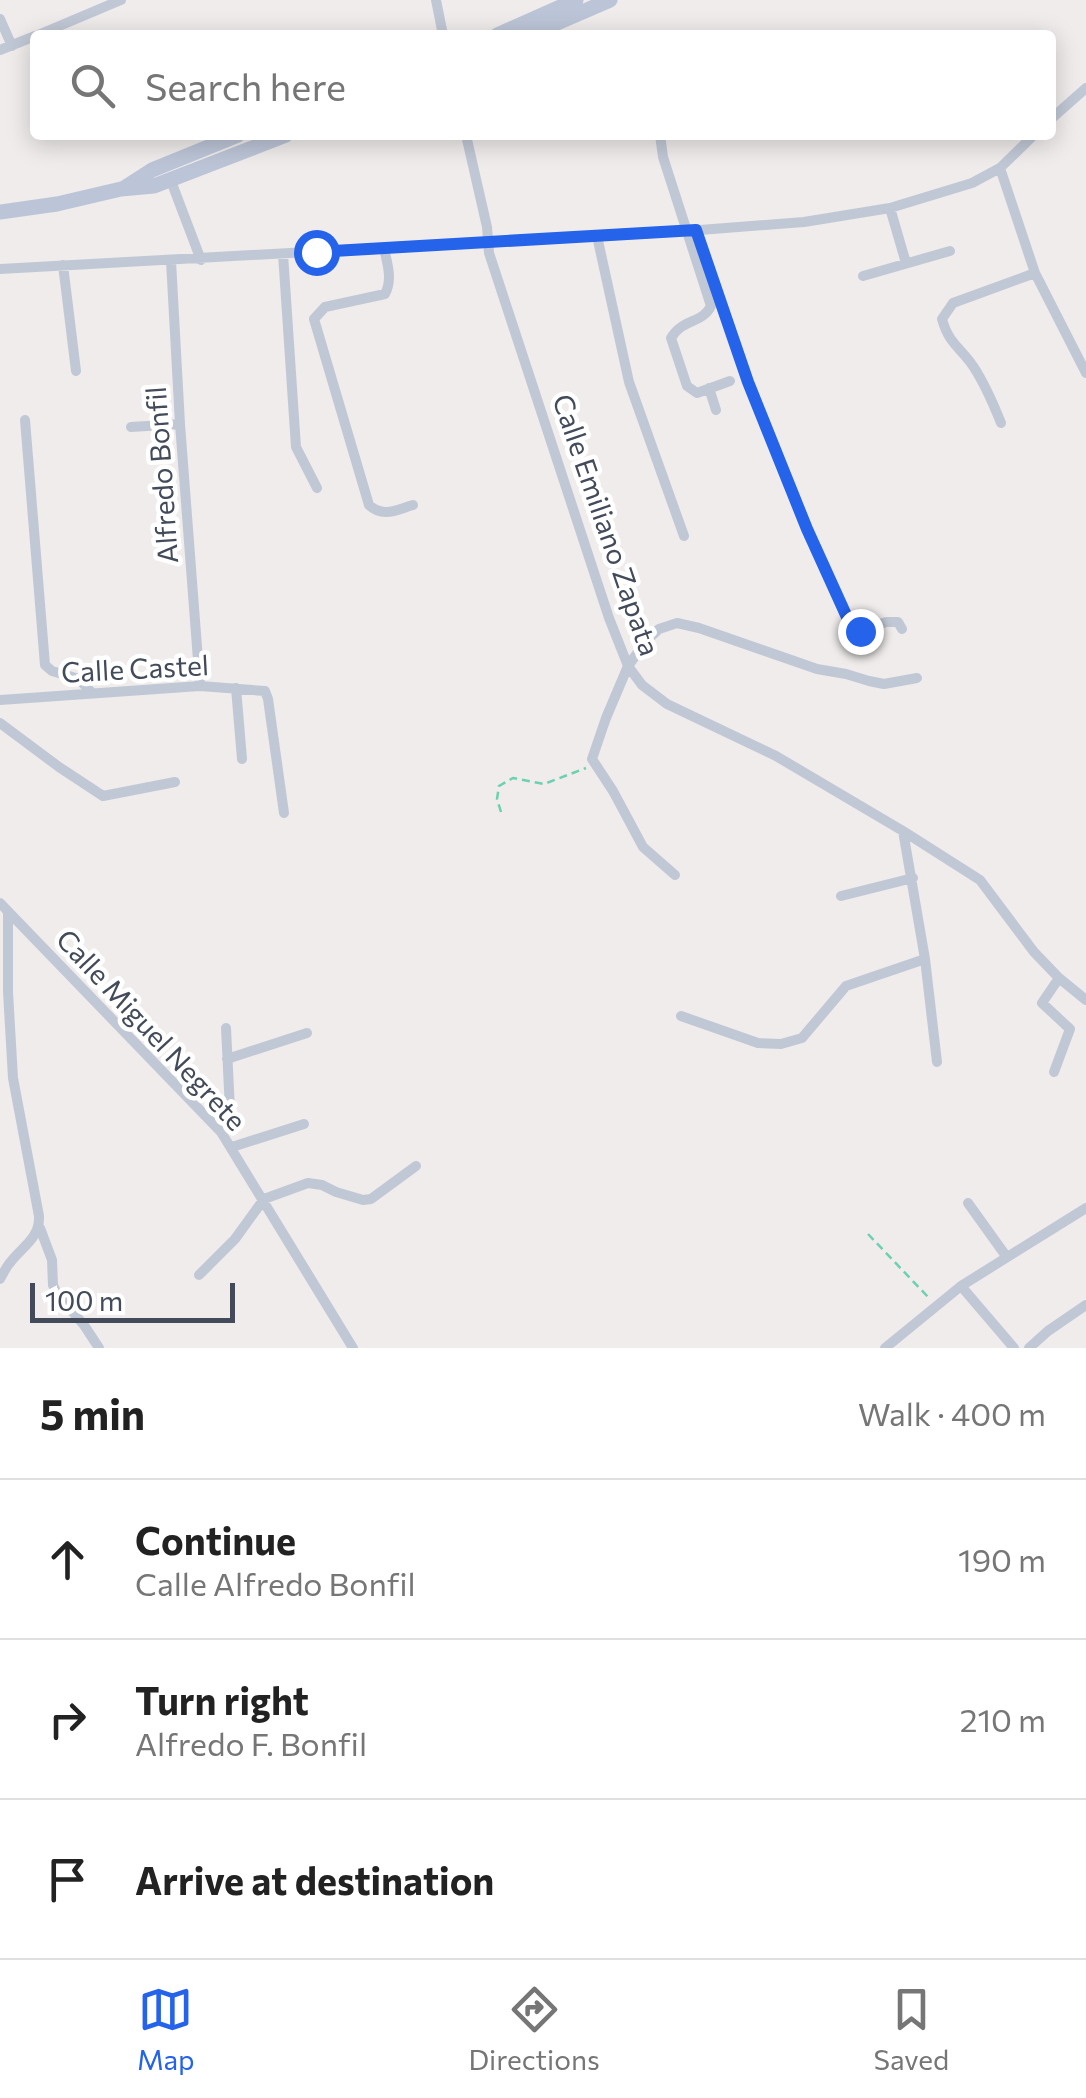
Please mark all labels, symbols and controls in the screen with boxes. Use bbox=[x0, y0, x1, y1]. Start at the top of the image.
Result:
search box bbox=[30, 30, 1056, 140]
icon: search bbox=[65, 58, 120, 113]
text: Search here bbox=[145, 62, 346, 109]
route start bbox=[294, 230, 340, 276]
street label: Alfredo Bonfil bbox=[138, 385, 184, 565]
street label: Calle Emiliano Zapata bbox=[546, 389, 668, 660]
route end bbox=[838, 609, 884, 655]
street label: Calle Castel bbox=[60, 647, 210, 689]
street label: Calle Miguel Negrete bbox=[50, 922, 254, 1137]
scale bar bbox=[30, 1278, 235, 1322]
text: 100 m bbox=[45, 1283, 123, 1317]
text: 5 min bbox=[40, 1387, 145, 1439]
text: Walk · 400 m bbox=[858, 1393, 1046, 1433]
text: Continue bbox=[135, 1516, 296, 1563]
icon: ahead bbox=[40, 1532, 95, 1587]
text: 190 m bbox=[958, 1539, 1046, 1579]
text: Calle Alfredo Bonfil bbox=[135, 1563, 416, 1603]
text: Turn right bbox=[135, 1676, 309, 1723]
icon: right bbox=[40, 1692, 95, 1747]
text: 210 m bbox=[960, 1699, 1046, 1739]
text: Alfredo F. Bonfil bbox=[135, 1723, 367, 1763]
icon: arrive bbox=[40, 1852, 95, 1907]
text: Arrive at destination bbox=[135, 1856, 494, 1903]
tab: Map bbox=[137, 1982, 195, 2076]
tab: Directions bbox=[468, 1982, 600, 2076]
tab: Saved bbox=[874, 1982, 949, 2076]

